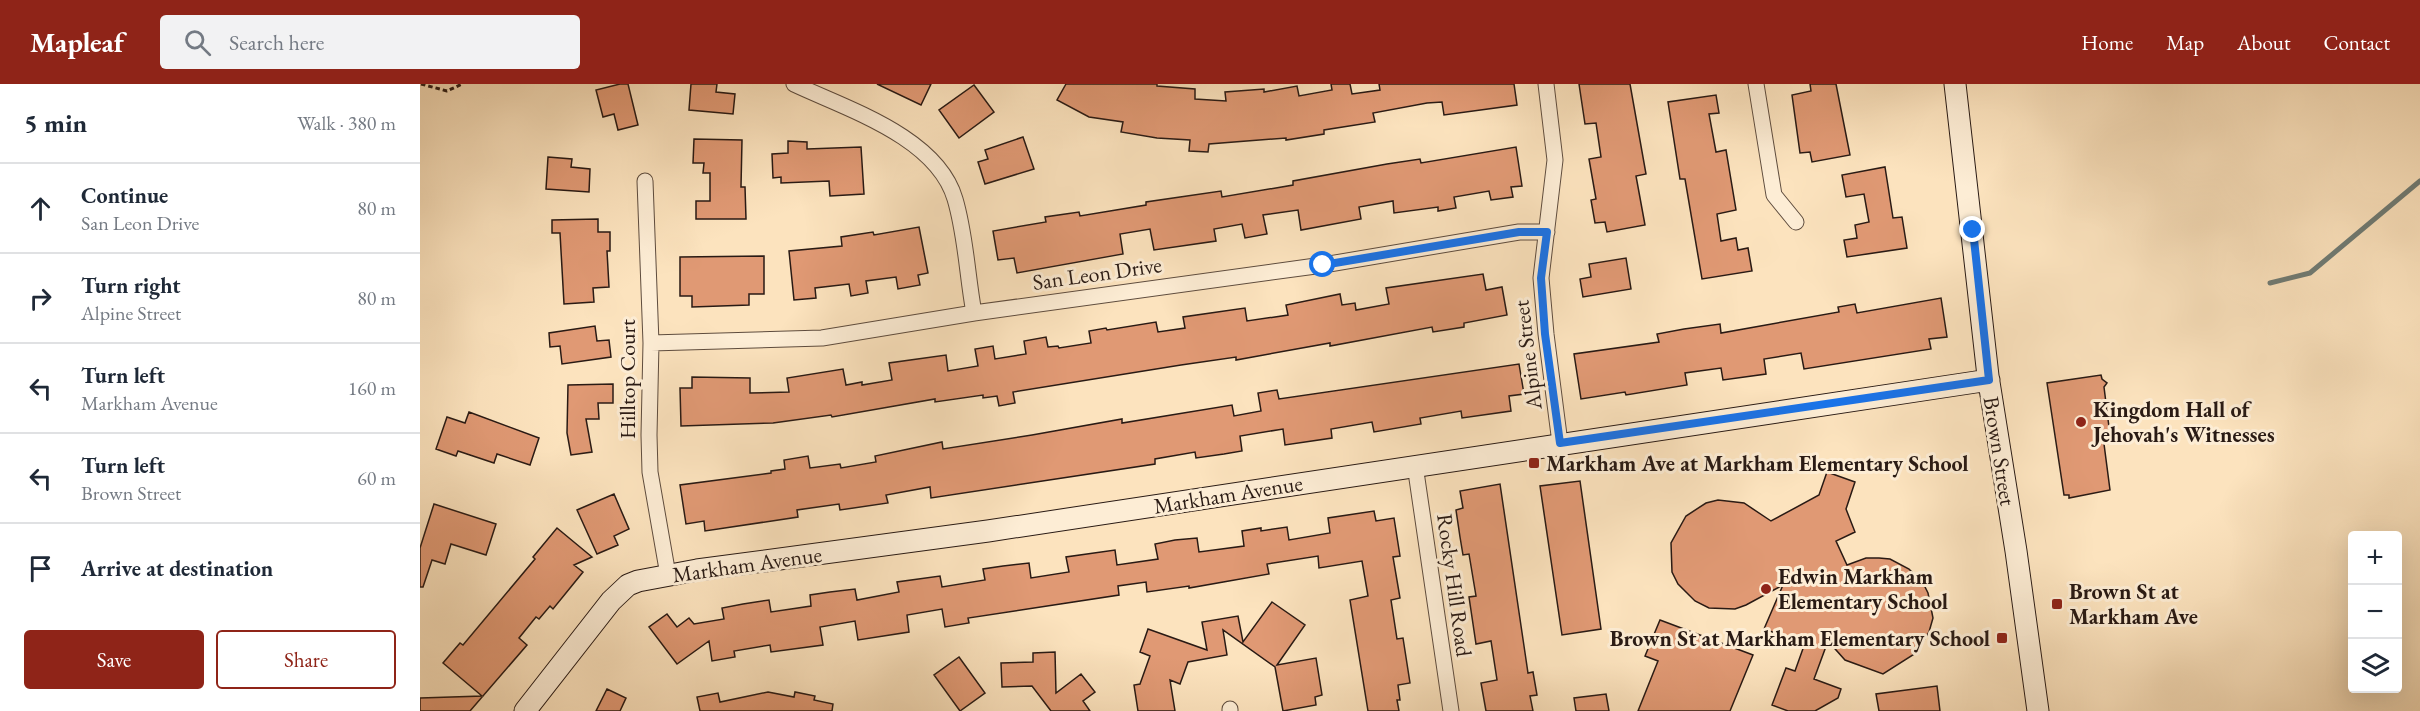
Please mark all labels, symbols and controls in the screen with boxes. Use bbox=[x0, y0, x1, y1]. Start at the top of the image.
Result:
search box bbox=[160, 15, 580, 69]
text: Mapleaf bbox=[30, 24, 124, 60]
icon: search bbox=[181, 26, 214, 59]
text: Search here bbox=[229, 28, 324, 57]
text: Home bbox=[2081, 29, 2133, 56]
text: Map bbox=[2166, 29, 2204, 56]
text: About bbox=[2237, 29, 2290, 56]
text: Contact bbox=[2323, 29, 2390, 56]
text: 5 min bbox=[24, 106, 87, 140]
text: Walk · 380 m bbox=[297, 110, 396, 136]
text: Continue bbox=[81, 181, 168, 210]
icon: ahead bbox=[24, 192, 57, 225]
text: 80 m bbox=[357, 195, 396, 221]
text: San Leon Drive bbox=[81, 210, 199, 236]
route end bbox=[1959, 216, 1985, 242]
street label: San Leon Drive bbox=[1031, 250, 1164, 297]
route start bbox=[1309, 251, 1335, 277]
text: Turn right bbox=[81, 271, 180, 300]
icon: right bbox=[24, 282, 57, 315]
text: 80 m bbox=[357, 285, 396, 311]
street label: Alpine Street bbox=[1506, 298, 1549, 412]
text: Alpine Street bbox=[81, 300, 181, 326]
street label: Hilltop Court bbox=[613, 319, 642, 439]
text: Turn left bbox=[81, 361, 165, 390]
icon: left bbox=[24, 372, 57, 405]
text: 160 m bbox=[348, 375, 396, 401]
text: Markham Avenue bbox=[81, 390, 218, 416]
street label: Brown Street bbox=[1977, 394, 2022, 508]
place label: Kingdom Hall of Jehovah's Witnesses bbox=[2091, 395, 2275, 449]
marker: Kingdom Hall of Jehovah's Witnesses bbox=[2074, 415, 2088, 429]
place label: Markham Ave at Markham Elementary School bbox=[1546, 449, 1969, 478]
text: Turn left bbox=[81, 451, 165, 480]
marker: Markham Ave at Markham Elementary School bbox=[1527, 456, 1541, 470]
icon: left bbox=[24, 462, 57, 495]
text: 60 m bbox=[357, 465, 396, 491]
street label: Markham Avenue bbox=[1151, 468, 1305, 521]
text: Brown Street bbox=[81, 480, 181, 506]
street label: Rocky Hill Road bbox=[1430, 512, 1479, 659]
map controls bbox=[2348, 531, 2402, 693]
button: + bbox=[2348, 531, 2402, 585]
street label: Markham Avenue bbox=[670, 540, 824, 589]
icon: arrive bbox=[24, 552, 57, 585]
text: Arrive at destination bbox=[81, 554, 273, 583]
place label: Edwin Markham Elementary School bbox=[1778, 562, 1948, 616]
place label: Brown St at Markham Ave bbox=[2069, 577, 2198, 631]
marker: Edwin Markham Elementary School bbox=[1759, 582, 1773, 596]
button: − bbox=[2348, 585, 2402, 639]
marker: Brown St at Markham Ave bbox=[2050, 597, 2064, 611]
place label: Brown St at Markham Elementary School bbox=[1610, 624, 1990, 653]
button: Save bbox=[24, 630, 204, 689]
button: Share bbox=[216, 630, 396, 689]
marker: Brown St at Markham Elementary School bbox=[1995, 631, 2009, 645]
button: layers bbox=[2348, 639, 2402, 693]

